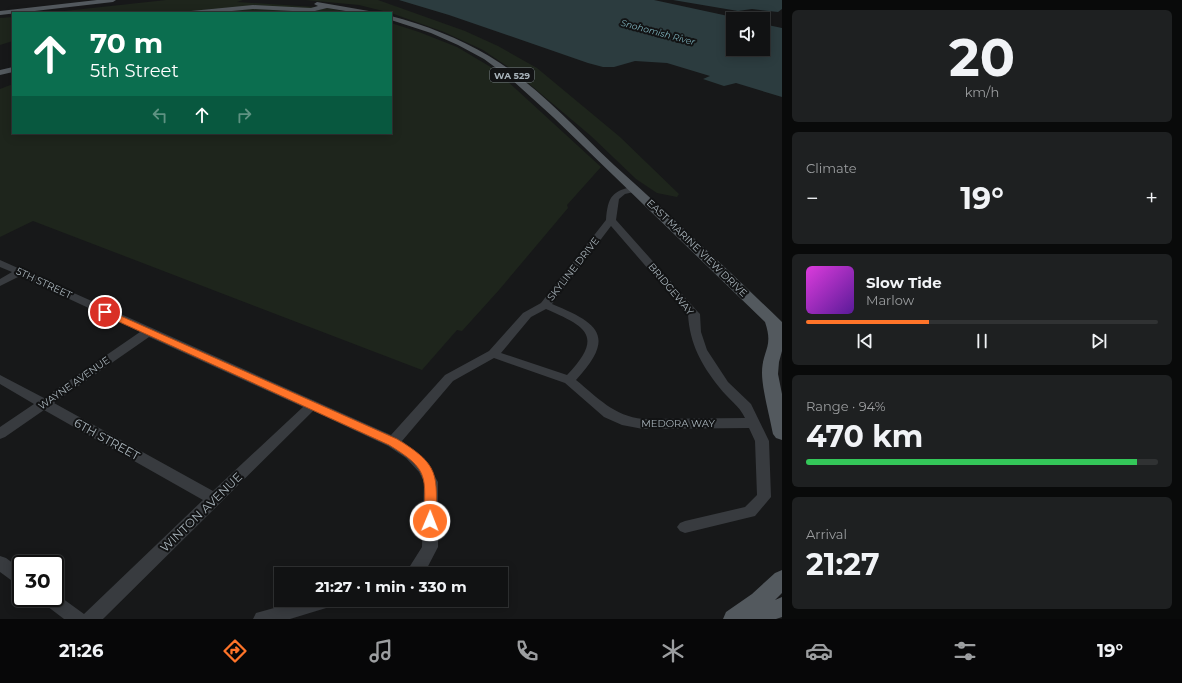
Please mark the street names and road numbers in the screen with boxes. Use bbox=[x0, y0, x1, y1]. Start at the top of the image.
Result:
road number: WA 529 bbox=[490, 68, 534, 82]
street label: EAST MARINE VIEW DRIVE bbox=[644, 197, 750, 300]
street label: SKYLINE DRIVE bbox=[544, 234, 602, 303]
street label: BRIDGEWAY bbox=[645, 260, 697, 318]
street label: 5TH STREET bbox=[14, 264, 74, 302]
street label: WAYNE AVENUE bbox=[36, 353, 112, 412]
street label: 6TH STREET bbox=[72, 415, 143, 463]
street label: MEDORA WAY bbox=[641, 417, 716, 430]
street label: WINTON AVENUE bbox=[157, 469, 245, 555]

